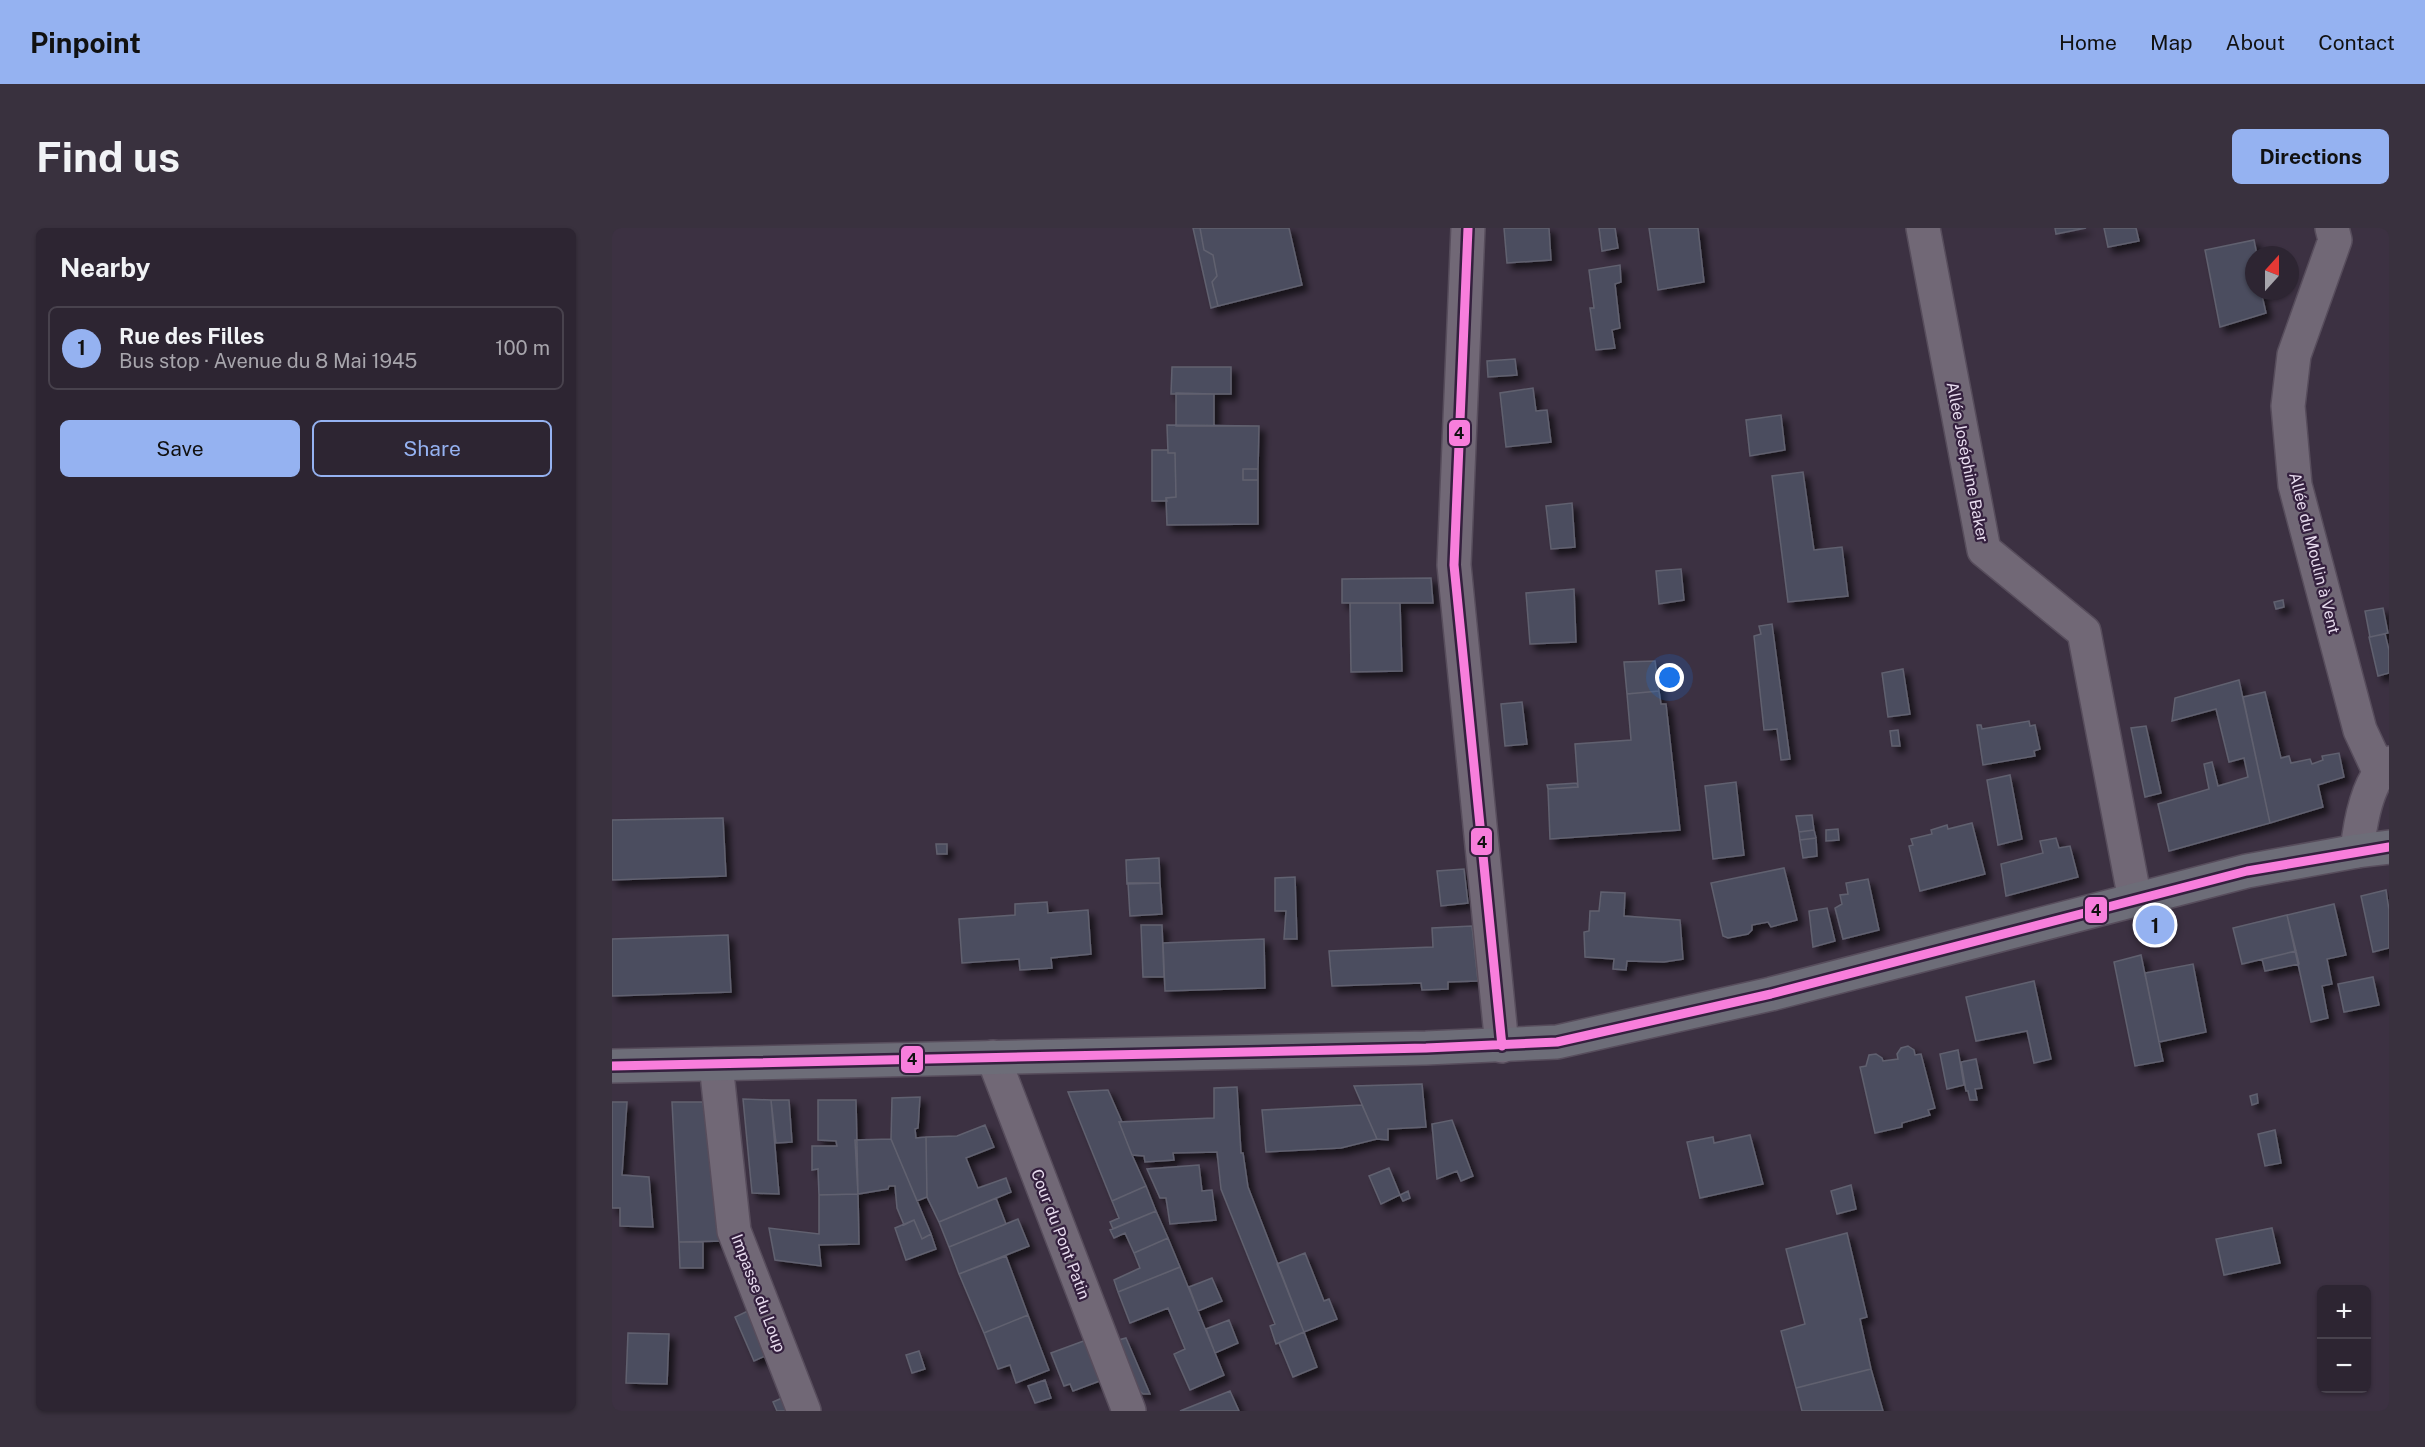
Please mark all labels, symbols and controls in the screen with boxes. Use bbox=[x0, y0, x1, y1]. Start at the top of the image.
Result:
text: Pinpoint bbox=[30, 26, 141, 59]
text: Home bbox=[2059, 30, 2117, 55]
text: Map bbox=[2150, 30, 2193, 55]
text: About bbox=[2226, 30, 2285, 55]
text: Contact bbox=[2318, 30, 2395, 55]
button: Directions bbox=[2232, 129, 2389, 184]
text: Find us bbox=[36, 132, 180, 181]
north arrow bbox=[2245, 246, 2299, 300]
text: Nearby bbox=[60, 252, 150, 283]
text: Rue des Filles bbox=[119, 323, 264, 349]
text: 1 bbox=[77, 336, 86, 360]
text: 100 m bbox=[495, 336, 550, 360]
text: Bus stop · Avenue du 8 Mai 1945 bbox=[119, 349, 417, 373]
street label: Allée Joséphine Baker bbox=[1943, 380, 1992, 544]
line badge: 4 bbox=[1448, 419, 1471, 447]
button: Save bbox=[60, 420, 300, 477]
button: Share bbox=[312, 420, 552, 477]
text: 4 bbox=[1454, 424, 1465, 443]
street label: Allée du Moulin à Vent bbox=[2285, 470, 2344, 636]
your location bbox=[1655, 663, 1684, 692]
line badge: 4 bbox=[1470, 827, 1493, 856]
text: 4 bbox=[1477, 833, 1488, 852]
line badge: 4 bbox=[2084, 896, 2108, 924]
text: 4 bbox=[2091, 901, 2102, 920]
pin: 1 bbox=[2136, 902, 2174, 948]
line badge: 4 bbox=[900, 1045, 924, 1074]
text: 4 bbox=[907, 1050, 918, 1069]
street label: Cour du Pont Patin bbox=[1027, 1166, 1094, 1302]
street label: Impasse du Loup bbox=[727, 1231, 790, 1355]
map controls bbox=[2317, 1285, 2371, 1393]
button: + bbox=[2317, 1285, 2371, 1339]
button: − bbox=[2317, 1339, 2371, 1393]

